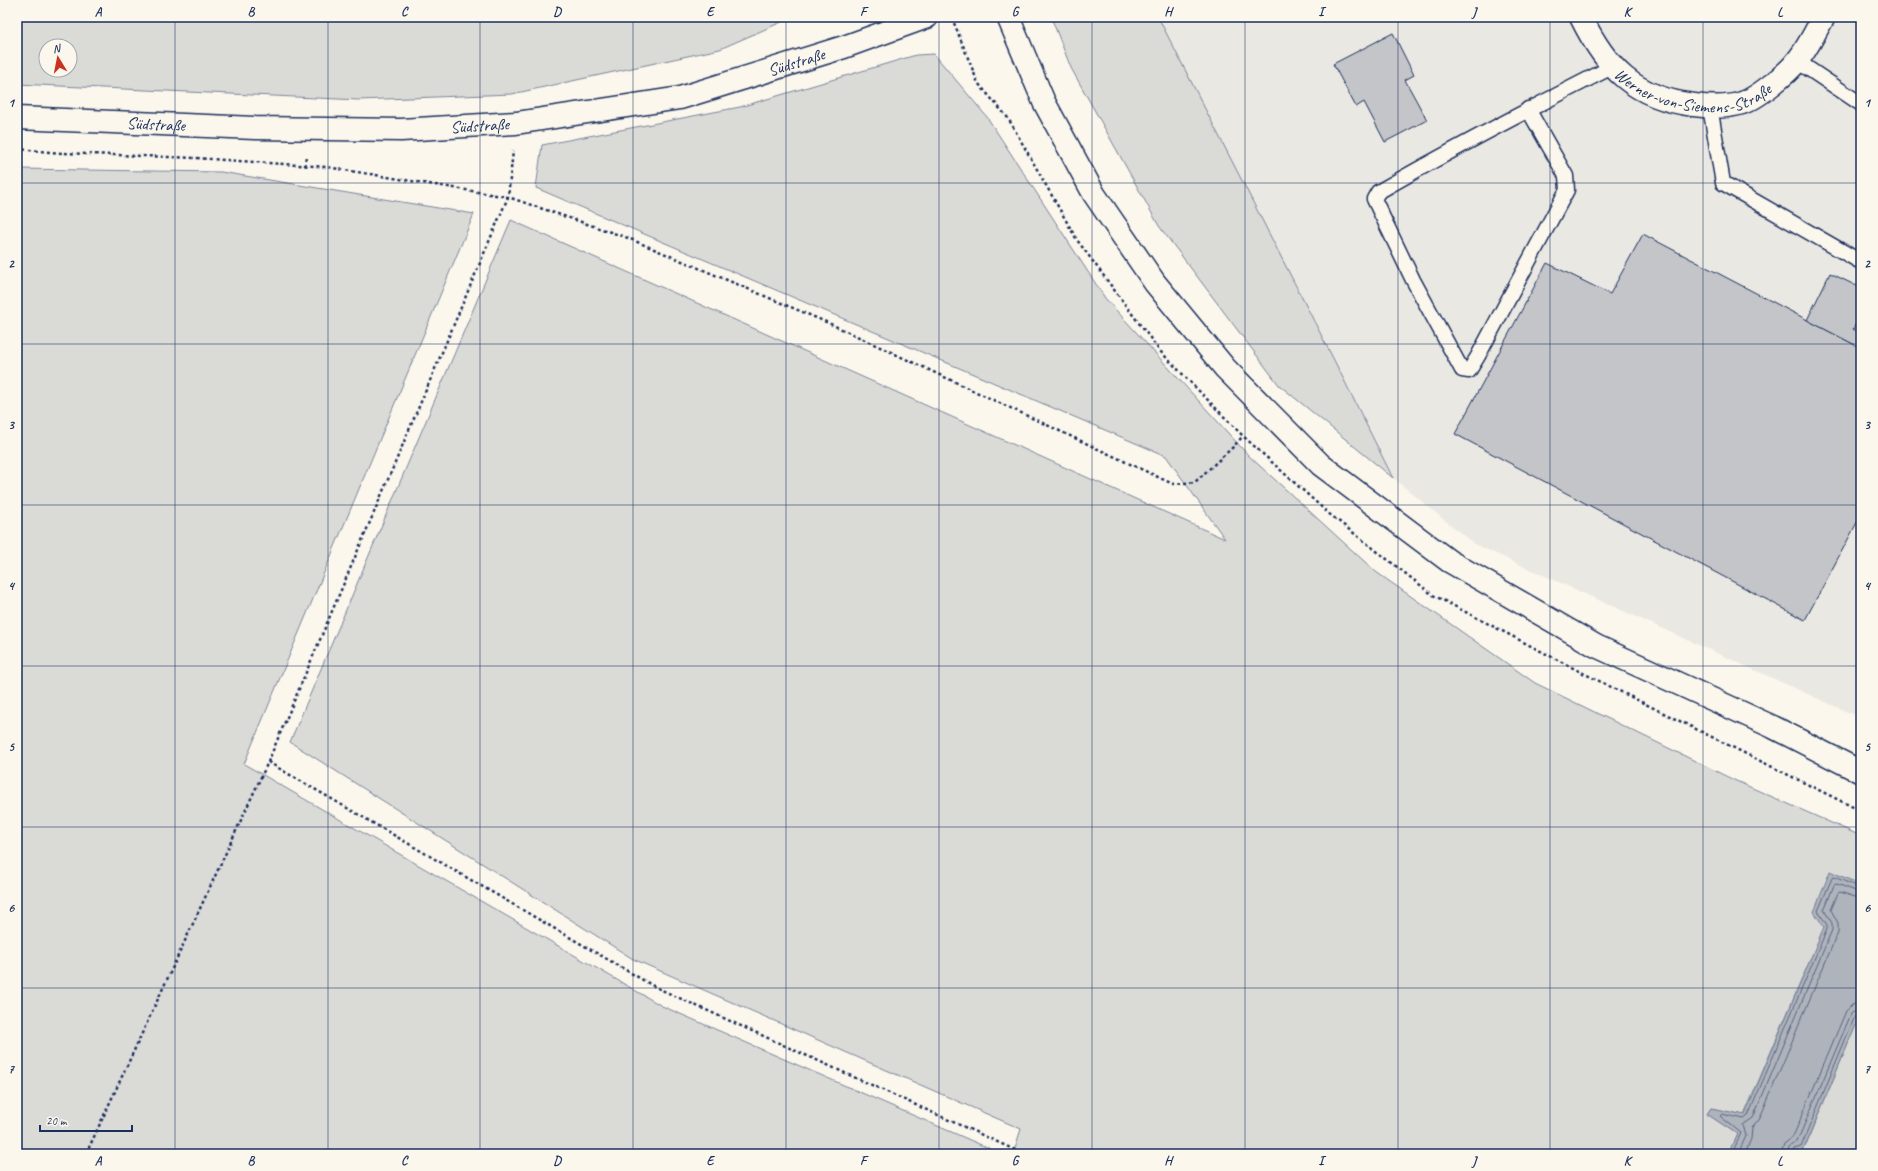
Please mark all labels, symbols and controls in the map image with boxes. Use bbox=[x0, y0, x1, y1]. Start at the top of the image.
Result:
text: A bbox=[95, 4, 103, 20]
text: B bbox=[248, 4, 256, 20]
text: C bbox=[401, 4, 409, 20]
text: D bbox=[553, 4, 562, 20]
text: E bbox=[707, 4, 716, 20]
text: F bbox=[860, 4, 869, 20]
text: G bbox=[1012, 4, 1020, 20]
text: H bbox=[1164, 4, 1174, 20]
text: I bbox=[1318, 4, 1327, 20]
text: J bbox=[1471, 4, 1478, 20]
text: K bbox=[1624, 4, 1634, 20]
text: L bbox=[1777, 4, 1784, 20]
north arrow bbox=[38, 38, 78, 78]
text: N bbox=[52, 40, 63, 56]
street label: Südstraße bbox=[765, 43, 829, 81]
street label: Werner-von-Siemens-Straße bbox=[1610, 64, 1777, 118]
text: 1 bbox=[8, 95, 16, 111]
text: 1 bbox=[1864, 95, 1872, 111]
street label: Südstraße bbox=[126, 113, 187, 136]
street label: Südstraße bbox=[450, 113, 511, 138]
text: 2 bbox=[8, 256, 15, 272]
text: 2 bbox=[1864, 256, 1871, 272]
text: 3 bbox=[8, 417, 15, 433]
text: 3 bbox=[1864, 417, 1871, 433]
text: 4 bbox=[8, 578, 16, 594]
text: 4 bbox=[1864, 578, 1872, 594]
text: 5 bbox=[8, 739, 15, 755]
text: 5 bbox=[1864, 739, 1871, 755]
text: 6 bbox=[8, 900, 15, 916]
text: 6 bbox=[1864, 900, 1871, 916]
text: 7 bbox=[8, 1061, 15, 1077]
text: 7 bbox=[1864, 1061, 1871, 1077]
scale bar bbox=[40, 1107, 132, 1133]
text: 20 m bbox=[46, 1113, 68, 1129]
text: A bbox=[95, 1153, 103, 1169]
text: B bbox=[248, 1153, 256, 1169]
text: C bbox=[401, 1153, 409, 1169]
text: D bbox=[553, 1153, 562, 1169]
text: E bbox=[707, 1153, 716, 1169]
text: F bbox=[860, 1153, 869, 1169]
text: G bbox=[1012, 1153, 1020, 1169]
text: H bbox=[1164, 1153, 1174, 1169]
text: I bbox=[1318, 1153, 1327, 1169]
text: J bbox=[1471, 1153, 1478, 1169]
text: K bbox=[1624, 1153, 1634, 1169]
text: L bbox=[1777, 1153, 1784, 1169]

